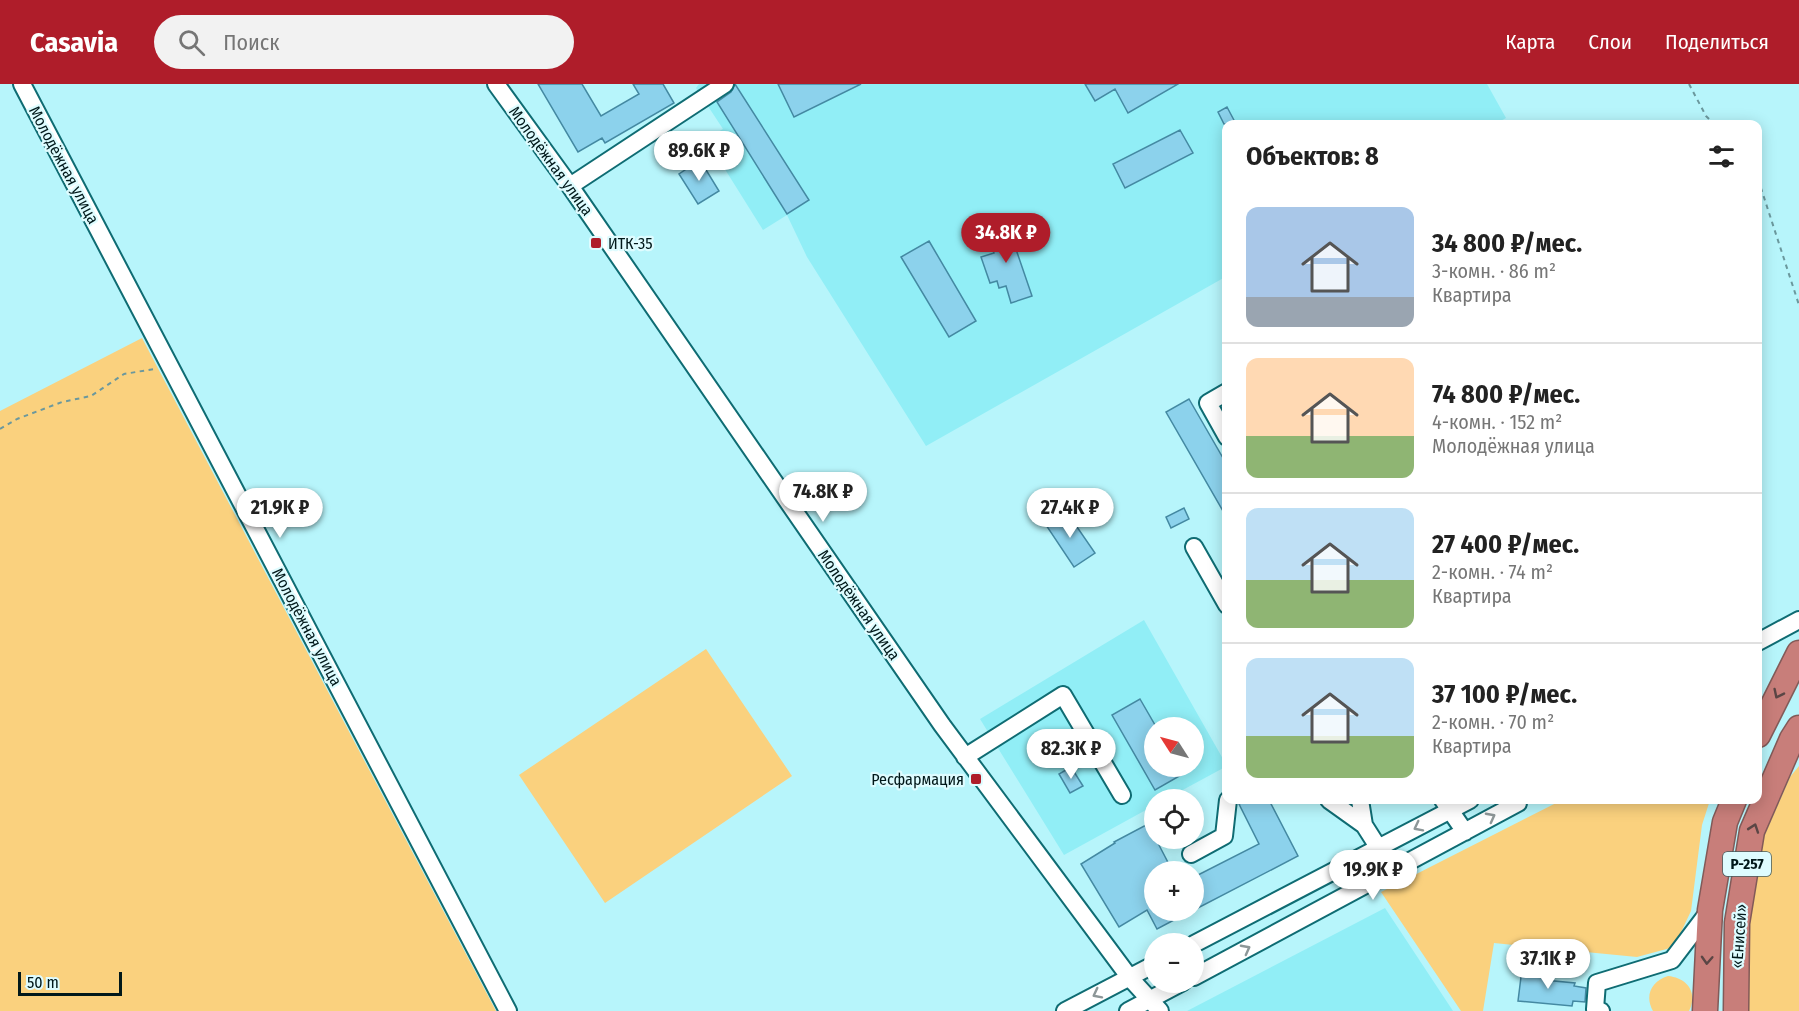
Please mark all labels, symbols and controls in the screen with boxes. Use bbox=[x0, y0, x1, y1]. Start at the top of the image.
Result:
search box bbox=[154, 15, 574, 69]
text: Casavia bbox=[30, 26, 118, 59]
icon: search bbox=[175, 26, 208, 59]
text: Поиск bbox=[223, 29, 280, 56]
text: Карта bbox=[1505, 29, 1555, 55]
text: Слои bbox=[1588, 29, 1632, 55]
text: Поделиться bbox=[1665, 29, 1769, 55]
street label: Молодёжная улица bbox=[25, 103, 103, 227]
street label: Молодёжная улица bbox=[505, 103, 597, 219]
pin: 89.6K ₽ bbox=[644, 131, 754, 182]
text: 89.6K ₽ bbox=[668, 138, 730, 162]
icon: filters bbox=[1705, 140, 1738, 173]
text: Объектов: 8 bbox=[1246, 141, 1379, 172]
pin: 34.8K ₽ bbox=[951, 213, 1061, 264]
text: 34.8K ₽ bbox=[975, 220, 1037, 244]
text: 34 800 ₽/мес. bbox=[1432, 228, 1582, 259]
icon: home bbox=[1294, 231, 1366, 303]
place label: ИТК-35 bbox=[608, 234, 653, 253]
marker: ИТК-35 bbox=[589, 236, 603, 250]
text: 3-комн. · 86 m² bbox=[1432, 259, 1556, 283]
text: Квартира bbox=[1432, 283, 1512, 307]
text: 74 800 ₽/мес. bbox=[1432, 379, 1580, 410]
icon: home bbox=[1294, 382, 1366, 454]
text: 4-комн. · 152 m² bbox=[1432, 410, 1562, 434]
text: Молодёжная улица bbox=[1432, 434, 1595, 458]
pin: 74.8K ₽ bbox=[768, 472, 878, 523]
text: 74.8K ₽ bbox=[793, 479, 853, 503]
pin: 21.9K ₽ bbox=[225, 488, 335, 539]
pin: 27.4K ₽ bbox=[1015, 488, 1125, 539]
text: 21.9K ₽ bbox=[251, 495, 309, 519]
text: 27.4K ₽ bbox=[1041, 495, 1099, 519]
text: 27 400 ₽/мес. bbox=[1432, 529, 1579, 560]
icon: home bbox=[1294, 532, 1366, 604]
street label: Молодёжная улица bbox=[814, 546, 904, 664]
text: 2-комн. · 74 m² bbox=[1432, 560, 1553, 584]
street label: Молодёжная улица bbox=[268, 565, 346, 689]
text: Квартира bbox=[1432, 584, 1512, 608]
text: 37 100 ₽/мес. bbox=[1432, 679, 1577, 710]
icon: home bbox=[1294, 682, 1366, 754]
one-way arrow bbox=[1773, 687, 1785, 698]
text: 2-комн. · 70 m² bbox=[1432, 710, 1554, 734]
north arrow bbox=[1144, 717, 1204, 777]
map controls bbox=[1144, 717, 1204, 993]
pin: 82.3K ₽ bbox=[1016, 729, 1126, 780]
text: Квартира bbox=[1432, 734, 1512, 758]
text: 82.3K ₽ bbox=[1041, 736, 1101, 760]
place label: Ресфармация bbox=[871, 770, 964, 789]
marker: Ресфармация bbox=[969, 772, 983, 786]
button: locate bbox=[1144, 789, 1204, 849]
one-way arrow bbox=[1485, 813, 1496, 824]
one-way arrow bbox=[1413, 819, 1424, 831]
one-way arrow bbox=[1747, 823, 1760, 834]
pin: 19.9K ₽ bbox=[1318, 850, 1428, 901]
road number: Р-257 bbox=[1723, 852, 1771, 876]
text: 19.9K ₽ bbox=[1343, 857, 1403, 881]
button: + bbox=[1144, 861, 1204, 921]
street label: «Енисей» bbox=[1727, 903, 1751, 969]
button: − bbox=[1144, 933, 1204, 993]
pin: 37.1K ₽ bbox=[1493, 939, 1603, 990]
one-way arrow bbox=[1239, 945, 1250, 957]
text: 37.1K ₽ bbox=[1520, 946, 1576, 970]
one-way arrow bbox=[1700, 956, 1713, 965]
scale bar bbox=[18, 969, 122, 996]
text: 50 m bbox=[27, 973, 59, 992]
one-way arrow bbox=[1093, 987, 1104, 998]

